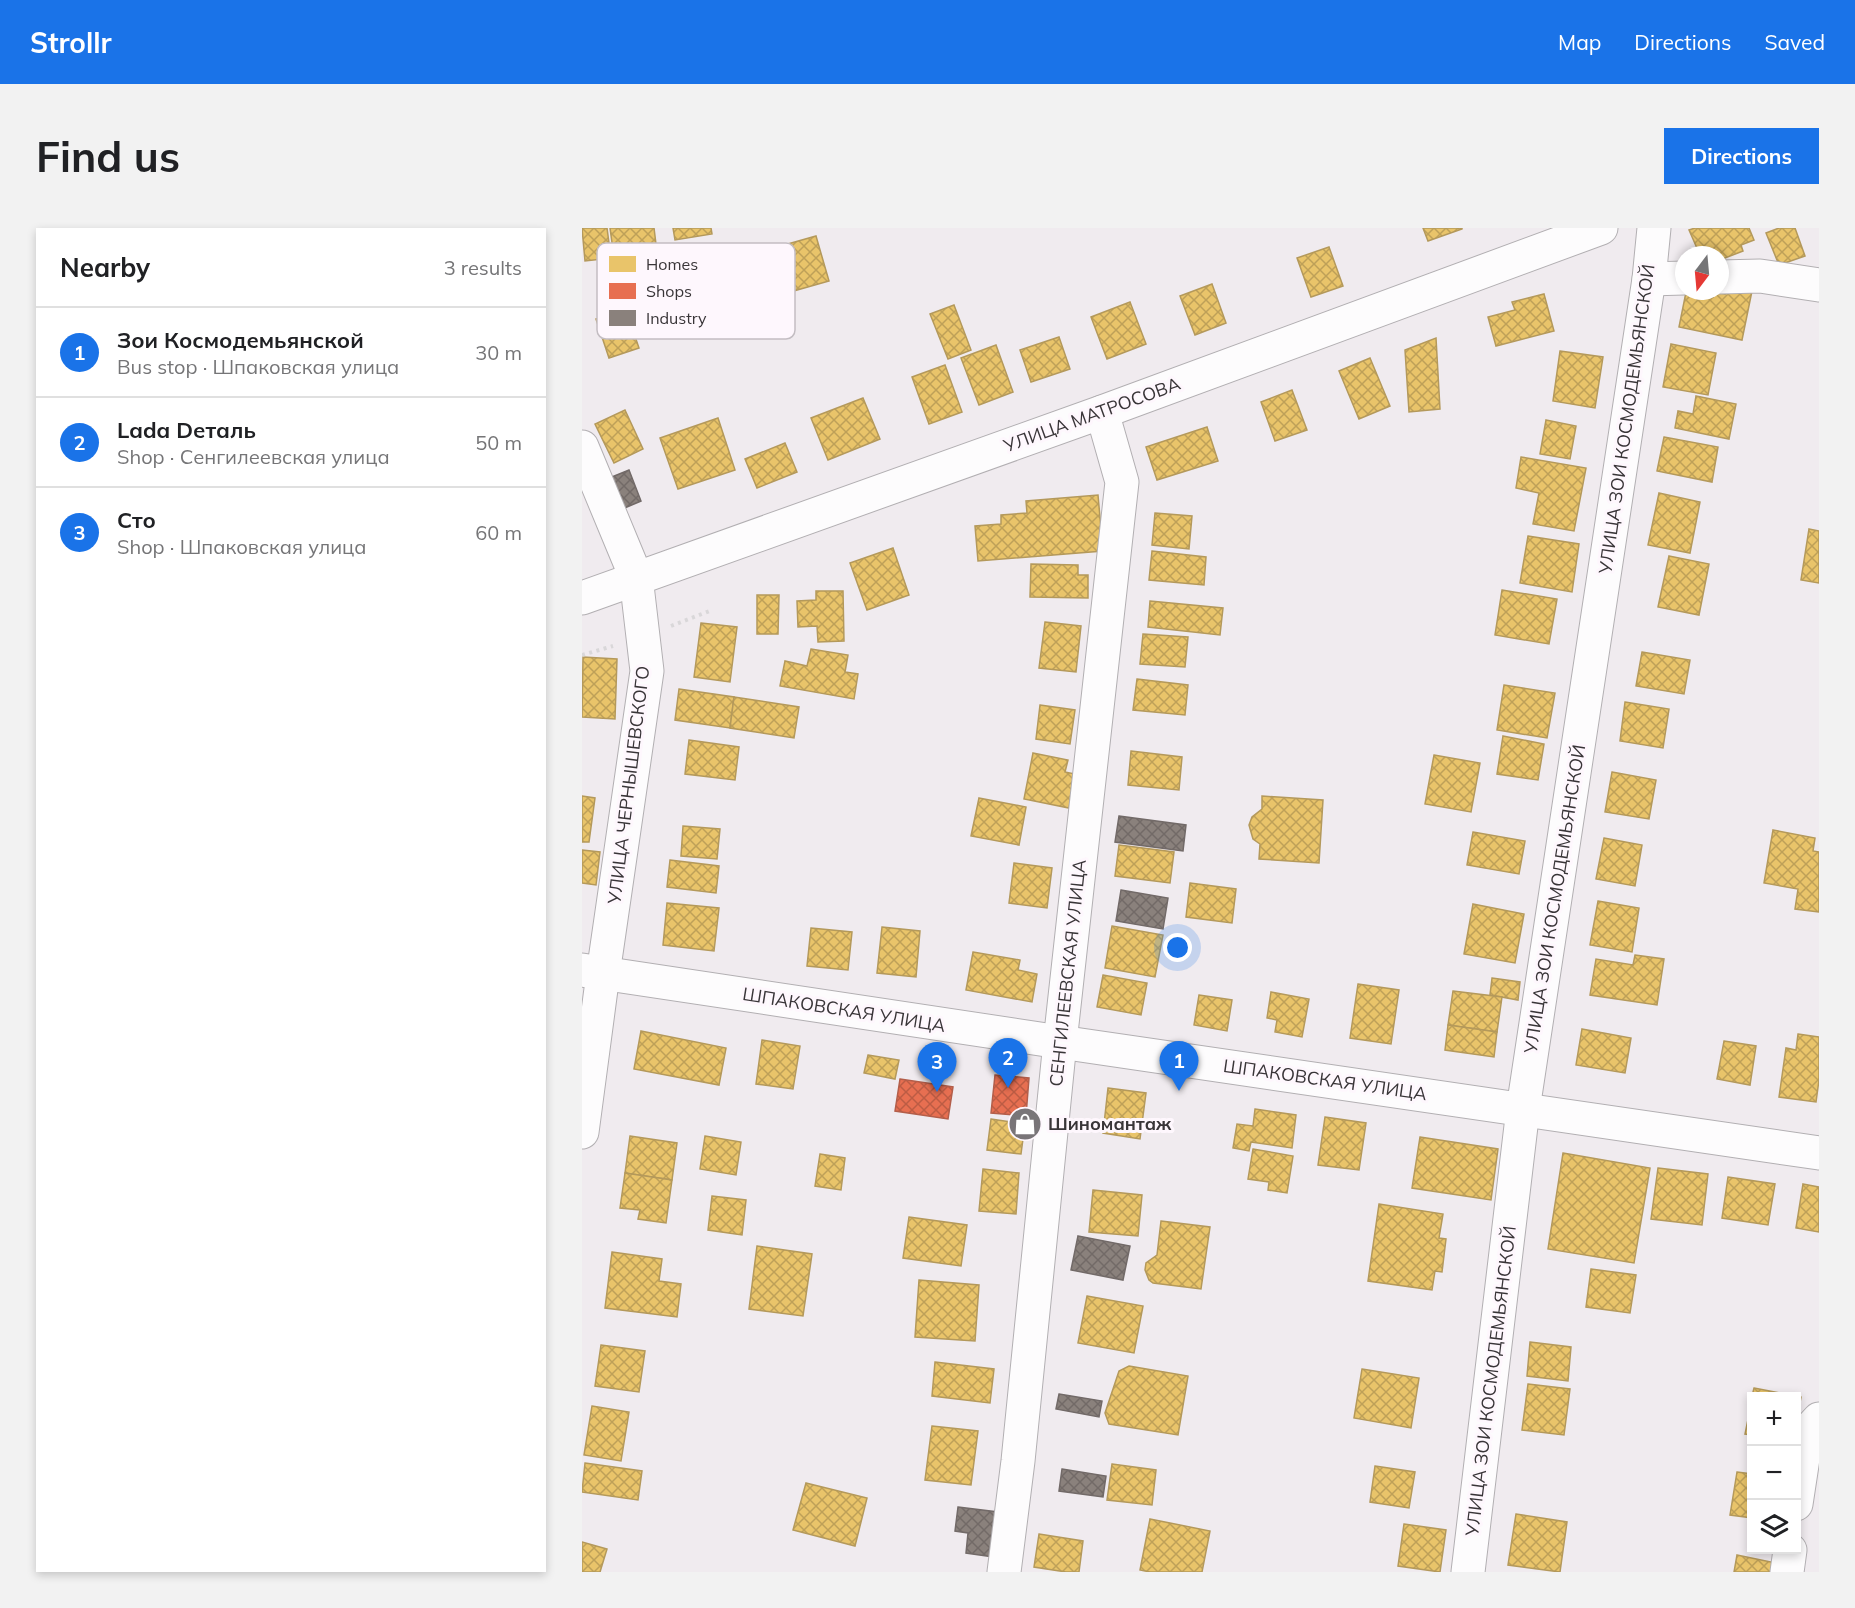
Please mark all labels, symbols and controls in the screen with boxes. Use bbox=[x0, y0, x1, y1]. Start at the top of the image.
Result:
text: Strollr bbox=[30, 25, 112, 60]
text: Map bbox=[1558, 29, 1601, 55]
text: Directions bbox=[1634, 29, 1731, 55]
text: Saved bbox=[1764, 29, 1825, 55]
button: Directions bbox=[1664, 128, 1819, 184]
text: Find us bbox=[36, 130, 180, 183]
legend bbox=[597, 243, 795, 339]
north arrow bbox=[1675, 246, 1729, 300]
text: Nearby bbox=[60, 251, 150, 284]
text: Homes bbox=[646, 254, 698, 274]
text: 3 results bbox=[444, 255, 522, 280]
street label: УЛИЦА ЗОИ КОСМОДЕМЬЯНСКОЙ bbox=[1593, 263, 1660, 576]
text: Shops bbox=[646, 281, 692, 301]
text: Industry bbox=[646, 308, 707, 328]
text: Зои Космодемьянской bbox=[117, 326, 364, 354]
text: 1 bbox=[74, 340, 86, 365]
text: 30 m bbox=[475, 340, 522, 365]
text: Bus stop · Шпаковская улица bbox=[117, 354, 399, 379]
street label: УЛИЦА МАТРОСОВА bbox=[999, 372, 1183, 458]
text: Lada Dеталь bbox=[117, 416, 256, 444]
text: 2 bbox=[74, 430, 86, 455]
text: 50 m bbox=[475, 430, 522, 455]
text: Shop · Сенгилеевская улица bbox=[117, 444, 390, 469]
text: Сто bbox=[117, 506, 156, 534]
text: 3 bbox=[74, 520, 86, 545]
text: 60 m bbox=[475, 520, 522, 545]
text: Shop · Шпаковская улица bbox=[117, 534, 366, 559]
street label: УЛИЦА ЧЕРНЫШЕВСКОГО bbox=[602, 665, 655, 906]
street label: УЛИЦА ЗОИ КОСМОДЕМЬЯНСКОЙ bbox=[1519, 743, 1590, 1056]
street label: СЕНГИЛЕЕВСКАЯ УЛИЦА bbox=[1044, 858, 1091, 1088]
your location bbox=[1163, 933, 1192, 962]
street label: ШПАКОВСКАЯ УЛИЦА bbox=[741, 982, 947, 1037]
pin: 2 bbox=[988, 1038, 1028, 1088]
pin: 3 bbox=[918, 1042, 956, 1092]
pin: 1 bbox=[1160, 1042, 1198, 1091]
street label: ШПАКОВСКАЯ УЛИЦА bbox=[1222, 1054, 1428, 1105]
shop icon: Шиномантаж bbox=[1007, 1106, 1043, 1142]
place label: Шиномантаж bbox=[1048, 1112, 1172, 1135]
street label: УЛИЦА ЗОИ КОСМОДЕМЬЯНСКОЙ bbox=[1460, 1225, 1521, 1538]
map controls bbox=[1747, 1392, 1801, 1554]
button: + bbox=[1747, 1392, 1801, 1446]
button: − bbox=[1747, 1446, 1801, 1500]
button: layers bbox=[1747, 1500, 1801, 1554]

